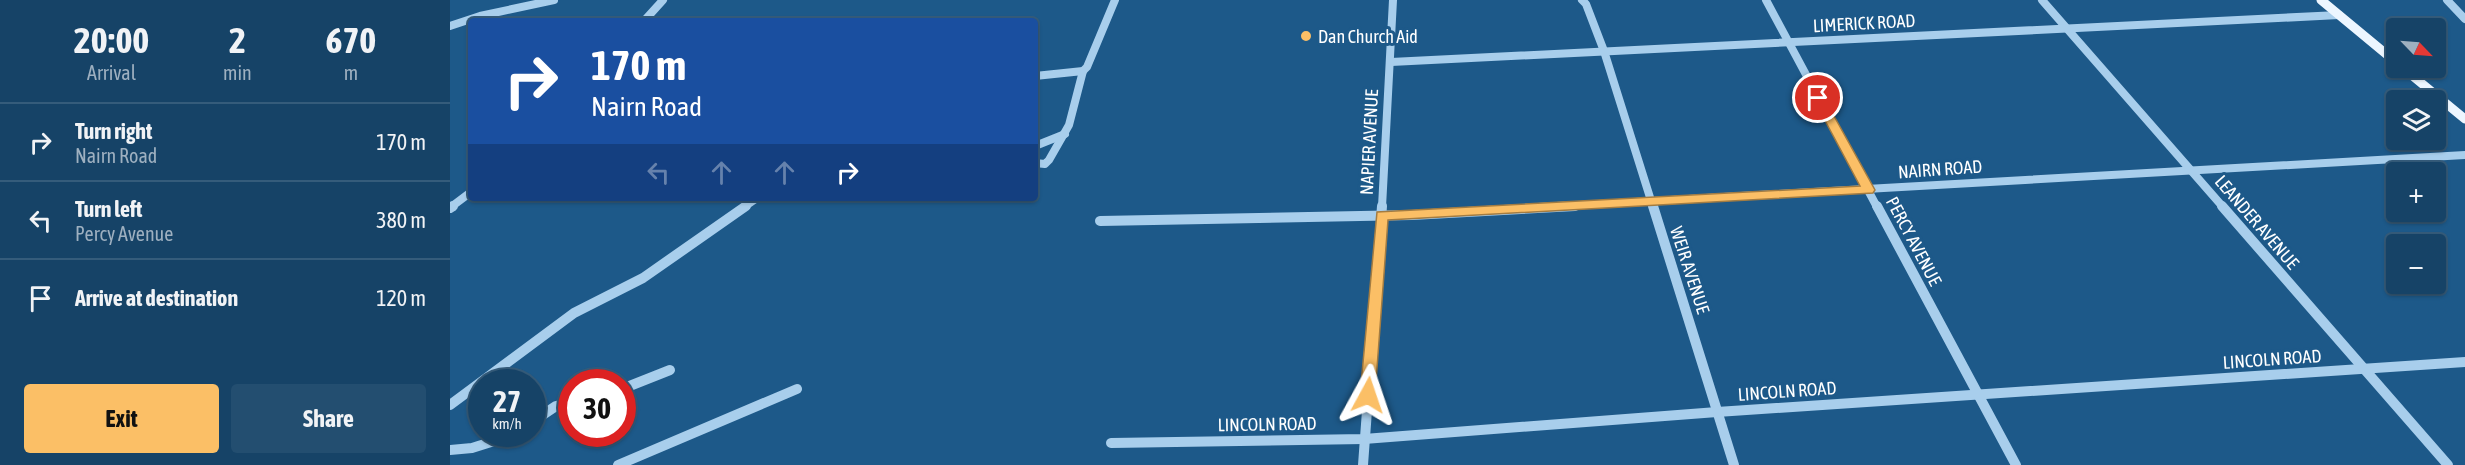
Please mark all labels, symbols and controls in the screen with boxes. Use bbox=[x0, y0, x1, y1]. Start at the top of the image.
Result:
street label: LIMERICK ROAD bbox=[1812, 10, 1916, 36]
north arrow bbox=[2386, 18, 2446, 78]
map controls bbox=[2386, 18, 2446, 294]
text: 20:00 bbox=[74, 19, 149, 61]
text: 2 bbox=[229, 19, 246, 61]
text: 670 bbox=[325, 19, 376, 61]
place label: Dan Church Aid bbox=[1318, 26, 1418, 47]
marker: Dan Church Aid bbox=[1299, 29, 1313, 43]
text: 170 m bbox=[591, 41, 686, 89]
icon: right bbox=[492, 42, 570, 120]
text: Arrival bbox=[87, 61, 136, 84]
text: min bbox=[223, 61, 252, 84]
text: m bbox=[344, 61, 358, 84]
pin bbox=[1792, 72, 1843, 123]
icon: arrive bbox=[1801, 81, 1834, 114]
street label: NAPIER AVENUE bbox=[1356, 88, 1382, 195]
button: layers bbox=[2386, 90, 2446, 150]
text: Nairn Road bbox=[591, 91, 702, 122]
text: Turn right bbox=[75, 118, 152, 144]
icon: right bbox=[24, 126, 57, 159]
text: 170 m bbox=[376, 129, 426, 155]
text: Nairn Road bbox=[75, 144, 157, 167]
icon: left bbox=[642, 156, 675, 189]
icon: ahead bbox=[705, 156, 738, 189]
icon: ahead bbox=[768, 156, 801, 189]
icon: right bbox=[831, 156, 864, 189]
street label: NAIRN ROAD bbox=[1897, 156, 1983, 182]
button: + bbox=[2386, 162, 2446, 222]
street label: LEANDER AVENUE bbox=[2211, 171, 2304, 273]
street label: PERCY AVENUE bbox=[1882, 193, 1946, 289]
text: Turn left bbox=[75, 196, 142, 222]
icon: left bbox=[24, 204, 57, 237]
text: 380 m bbox=[376, 207, 426, 233]
text: Percy Avenue bbox=[75, 222, 173, 245]
street label: WEIR AVENUE bbox=[1666, 224, 1714, 317]
button: − bbox=[2386, 234, 2446, 294]
icon: arrive bbox=[24, 282, 57, 315]
text: Arrive at destination bbox=[75, 285, 238, 311]
text: 120 m bbox=[376, 285, 426, 311]
street label: LINCOLN ROAD bbox=[2222, 345, 2322, 373]
position arrow bbox=[1336, 363, 1400, 427]
speed limit sign: 30 bbox=[558, 369, 636, 447]
street label: LINCOLN ROAD bbox=[1737, 377, 1837, 405]
button: Exit bbox=[24, 384, 219, 453]
button: Share bbox=[231, 384, 426, 453]
text: 27 bbox=[493, 384, 521, 418]
street label: LINCOLN ROAD bbox=[1217, 413, 1317, 435]
text: km/h bbox=[492, 415, 522, 432]

